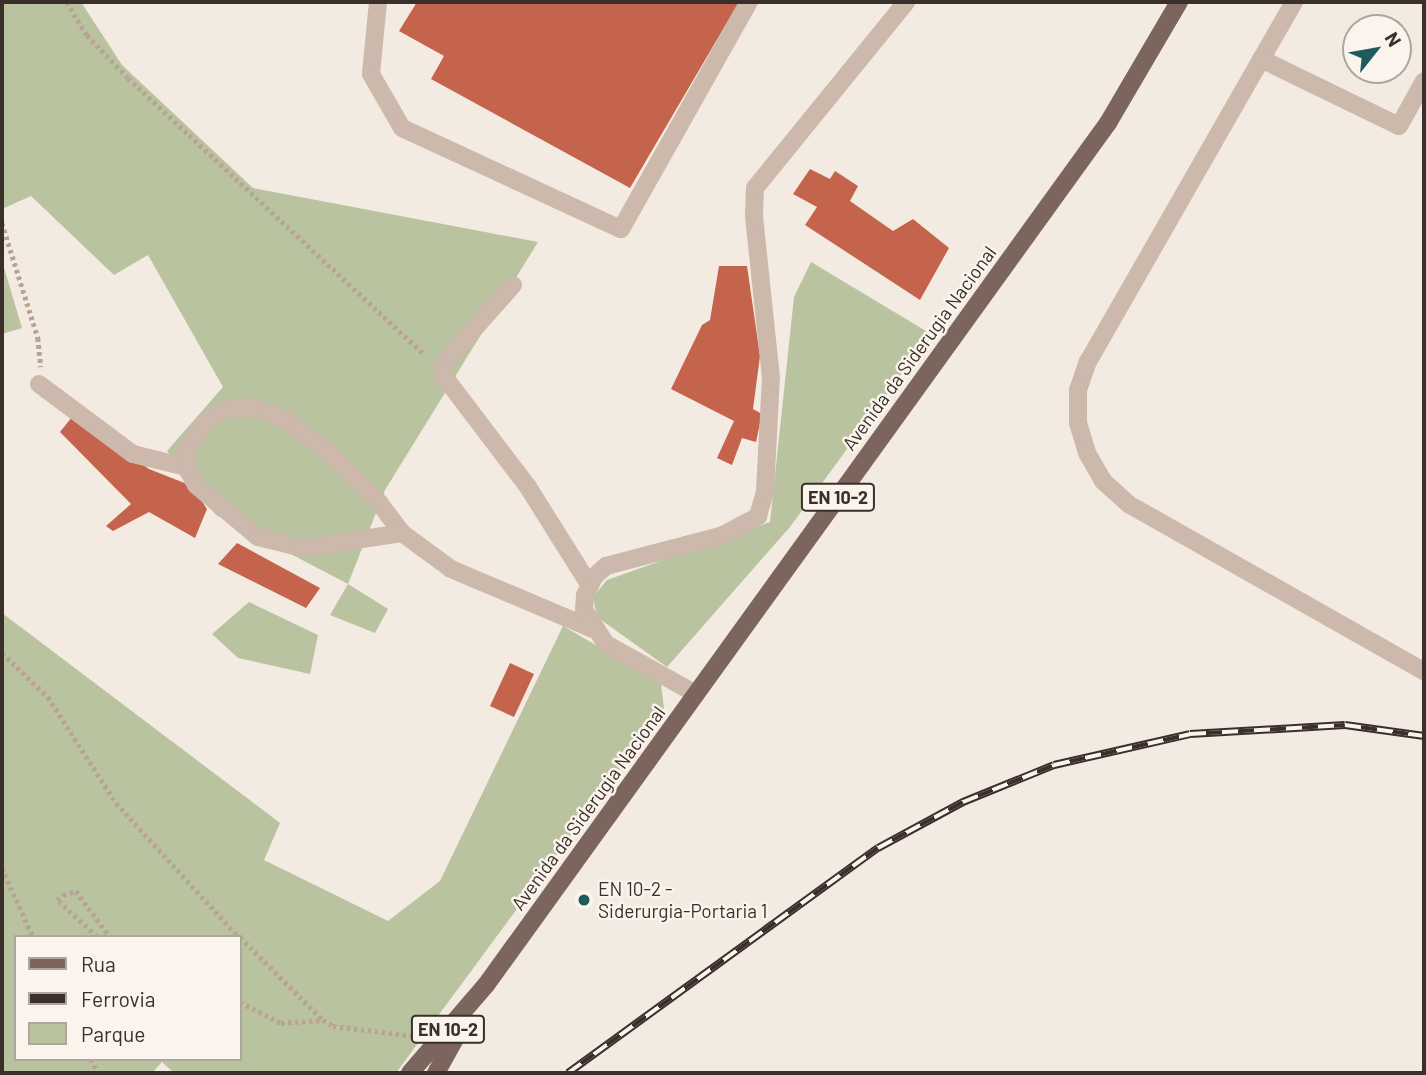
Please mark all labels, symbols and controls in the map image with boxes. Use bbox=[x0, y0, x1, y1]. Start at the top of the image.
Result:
north arrow bbox=[1342, 14, 1412, 84]
text: N bbox=[1381, 28, 1407, 50]
street label: Avenida da Siderugia Nacional bbox=[837, 242, 1001, 454]
road number: EN 10-2 bbox=[800, 482, 876, 512]
street label: Avenida da Siderugia Nacional bbox=[506, 702, 670, 914]
place label: EN 10-2 - Siderurgia-Portaria 1 bbox=[598, 878, 767, 922]
marker: EN 10-2 - Siderurgia-Portaria 1 bbox=[576, 892, 592, 908]
legend bbox=[14, 935, 242, 1061]
text: Rua bbox=[81, 951, 116, 976]
text: Ferrovia bbox=[81, 986, 156, 1011]
road number: EN 10-2 bbox=[410, 1014, 486, 1044]
text: Parque bbox=[81, 1021, 146, 1046]

